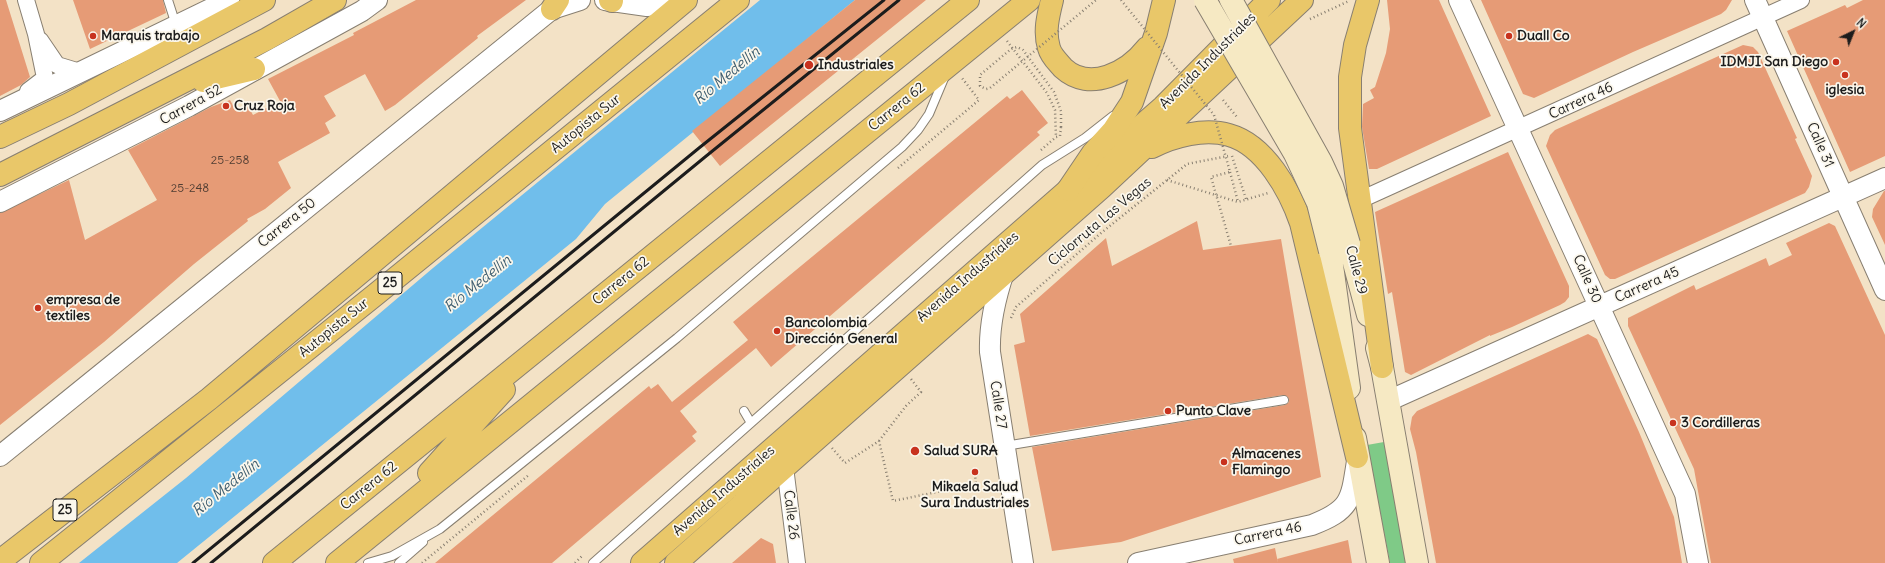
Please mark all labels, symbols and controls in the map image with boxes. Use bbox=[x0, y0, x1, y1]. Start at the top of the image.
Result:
street label: Avenida Industriales bbox=[1156, 9, 1260, 113]
north arrow bbox=[1833, 12, 1873, 52]
text: N bbox=[1854, 16, 1869, 31]
place label: Marquis trabajo bbox=[101, 28, 200, 44]
place label: Duall Co bbox=[1517, 28, 1570, 44]
marker: Marquis trabajo bbox=[88, 31, 98, 41]
marker: Duall Co bbox=[1504, 31, 1514, 41]
water label: Río Medellín bbox=[690, 43, 764, 109]
place label: IDMJI San Diego bbox=[1720, 54, 1828, 70]
place label: Industriales bbox=[818, 57, 894, 73]
marker: IDMJI San Diego bbox=[1831, 57, 1841, 67]
marker: Industriales bbox=[803, 59, 815, 71]
marker: iglesia bbox=[1840, 70, 1850, 80]
street label: Carrera 62 bbox=[865, 79, 929, 135]
street label: Carrera 46 bbox=[1546, 79, 1616, 123]
street label: Carrera 52 bbox=[157, 81, 225, 129]
place label: iglesia bbox=[1825, 82, 1865, 98]
street label: Autopista Sur bbox=[548, 91, 624, 157]
place label: Cruz Roja bbox=[234, 98, 295, 114]
marker: Cruz Roja bbox=[221, 101, 231, 111]
street label: Calle 31 bbox=[1803, 120, 1837, 170]
house number: 25-258 bbox=[211, 154, 249, 168]
street label: Ciclorruta Las Vegas bbox=[1045, 174, 1155, 270]
house number: 25-248 bbox=[171, 182, 209, 196]
street label: Carrera 50 bbox=[255, 195, 319, 251]
street label: Avenida Industriales bbox=[914, 228, 1022, 326]
street label: Calle 29 bbox=[1341, 244, 1371, 296]
water label: Río Medellín bbox=[441, 252, 515, 316]
street label: Calle 30 bbox=[1569, 252, 1605, 306]
street label: Carrera 62 bbox=[589, 253, 653, 309]
street label: Carrera 45 bbox=[1612, 263, 1682, 307]
road number: 25 bbox=[378, 272, 402, 294]
place label: empresa de textiles bbox=[46, 292, 120, 324]
street label: Autopista Sur bbox=[296, 295, 372, 361]
marker: empresa de textiles bbox=[33, 303, 43, 313]
place label: Bancolombia Dirección General bbox=[785, 315, 897, 348]
marker: Bancolombia Dirección General bbox=[772, 326, 782, 336]
street label: Calle 27 bbox=[986, 380, 1010, 430]
place label: Punto Clave bbox=[1176, 403, 1251, 419]
marker: Punto Clave bbox=[1163, 406, 1173, 416]
place label: 3 Cordilleras bbox=[1681, 415, 1760, 431]
marker: 3 Cordilleras bbox=[1668, 418, 1678, 428]
street label: Avenida Industriales bbox=[670, 442, 778, 540]
place label: Salud SURA bbox=[924, 443, 998, 459]
marker: Salud SURA bbox=[909, 445, 921, 457]
place label: Almacenes Flamingo bbox=[1232, 446, 1301, 478]
water label: Río Medellín bbox=[189, 456, 263, 520]
marker: Almacenes Flamingo bbox=[1219, 457, 1229, 467]
street label: Carrera 62 bbox=[337, 458, 401, 514]
marker: Mikaela Salud Sura Industriales bbox=[970, 467, 980, 477]
place label: Mikaela Salud Sura Industriales bbox=[921, 479, 1029, 512]
street label: Calle 26 bbox=[780, 489, 802, 541]
road number: 25 bbox=[53, 499, 77, 521]
street label: Carrera 46 bbox=[1233, 519, 1303, 549]

